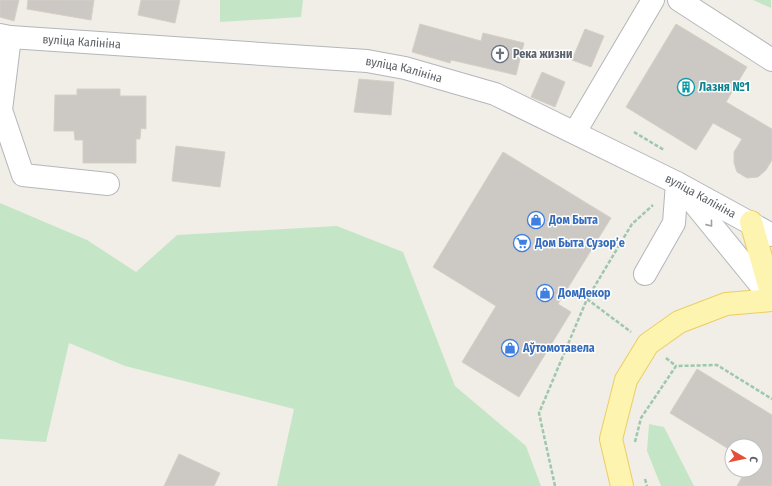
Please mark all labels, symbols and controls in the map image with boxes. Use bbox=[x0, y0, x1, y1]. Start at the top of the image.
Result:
street label: вуліца Калініна bbox=[42, 32, 121, 51]
church icon: Река жизни bbox=[490, 44, 510, 64]
place label: Река жизни bbox=[513, 47, 572, 61]
street label: вуліца Калініна bbox=[364, 54, 444, 85]
building icon: Лазня №1 bbox=[676, 77, 696, 97]
place label: Лазня №1 bbox=[699, 80, 750, 94]
street label: вуліца Калініна bbox=[663, 171, 739, 221]
shop icon: Дом Быта bbox=[526, 210, 546, 230]
place label: Дом Быта bbox=[548, 213, 598, 227]
one-way arrow bbox=[706, 219, 713, 226]
supermarket icon: Дом Быта Сузорʼе bbox=[512, 233, 532, 253]
place label: Дом Быта Сузорʼе bbox=[534, 236, 625, 250]
shop icon: ДомДекор bbox=[535, 283, 555, 303]
place label: ДомДекор bbox=[557, 286, 611, 300]
shop icon: Аўтомотавела bbox=[500, 338, 520, 358]
place label: Аўтомотавела bbox=[522, 341, 595, 355]
north arrow bbox=[724, 438, 764, 478]
text: С bbox=[746, 456, 760, 464]

